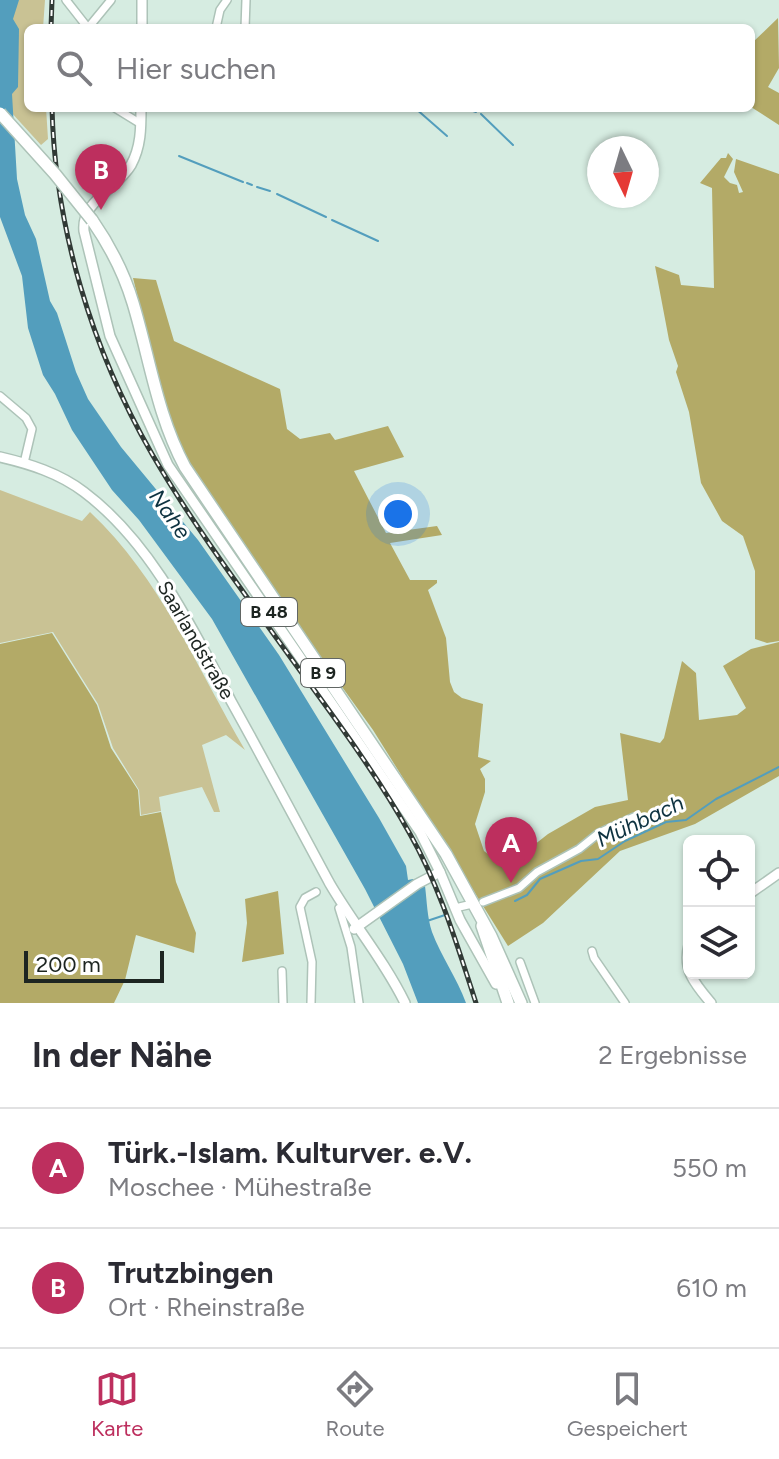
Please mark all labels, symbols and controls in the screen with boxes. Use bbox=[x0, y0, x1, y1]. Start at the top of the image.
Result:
search box bbox=[24, 24, 755, 112]
icon: search bbox=[52, 46, 96, 90]
text: Hier suchen bbox=[116, 50, 276, 87]
north arrow bbox=[587, 136, 659, 208]
pin: B bbox=[75, 144, 127, 210]
water label: Nahe bbox=[143, 484, 197, 544]
your location bbox=[378, 494, 418, 534]
street label: Saarlandstraße bbox=[152, 576, 240, 704]
road number: B 48 bbox=[241, 598, 297, 626]
road number: B 9 bbox=[301, 659, 345, 687]
water label: Mühbach bbox=[592, 789, 688, 853]
pin: A bbox=[485, 817, 537, 883]
map controls bbox=[683, 835, 755, 979]
button: locate bbox=[683, 835, 755, 907]
button: layers bbox=[683, 907, 755, 979]
scale bar bbox=[24, 947, 164, 983]
text: 200 m bbox=[36, 951, 101, 978]
text: In der Nähe bbox=[32, 1035, 212, 1076]
text: 2 Ergebnisse bbox=[598, 1039, 747, 1071]
text: Türk.-Islam. Kulturver. e.V. bbox=[108, 1134, 472, 1171]
text: A bbox=[49, 1152, 67, 1184]
text: 550 m bbox=[672, 1152, 747, 1184]
text: Moschee · Mühestraße bbox=[108, 1171, 372, 1203]
text: Trutzbingen bbox=[108, 1254, 274, 1291]
text: B bbox=[50, 1272, 66, 1304]
text: 610 m bbox=[676, 1272, 747, 1304]
text: Ort · Rheinstraße bbox=[108, 1291, 305, 1323]
tab: Karte bbox=[91, 1367, 143, 1442]
tab: Route bbox=[326, 1367, 385, 1442]
tab: Gespeichert bbox=[567, 1367, 688, 1442]

